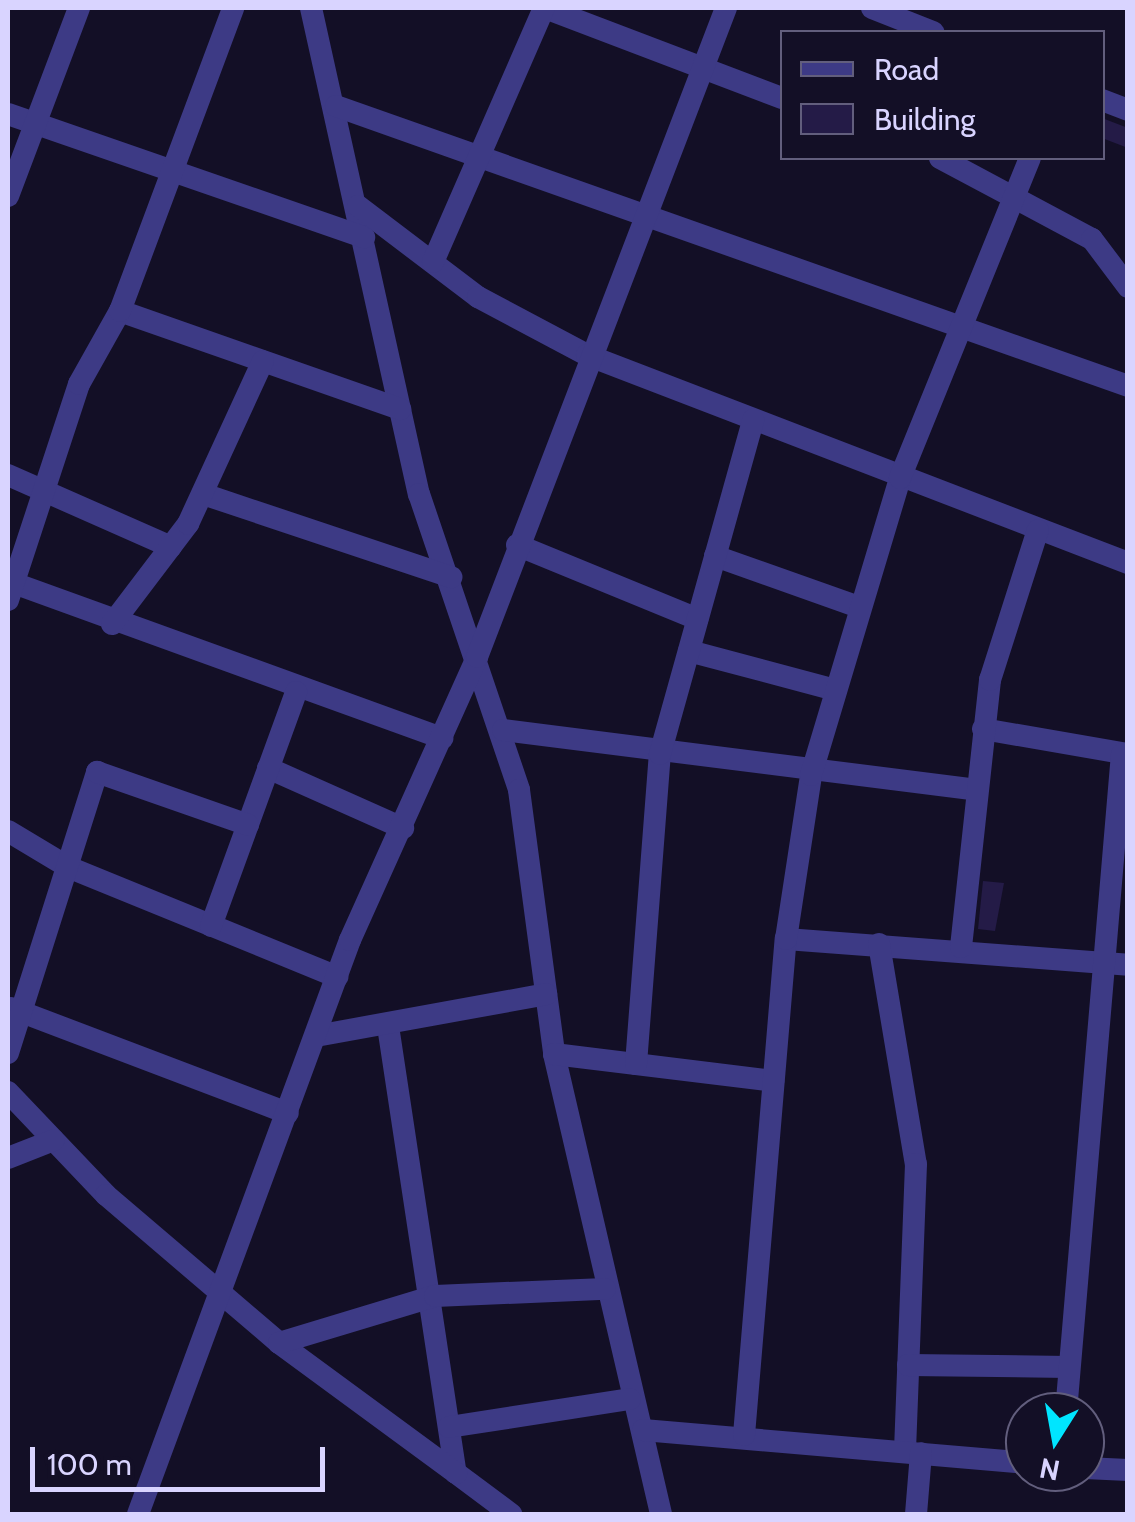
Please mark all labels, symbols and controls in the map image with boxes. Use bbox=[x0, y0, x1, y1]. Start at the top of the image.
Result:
legend bbox=[780, 30, 1105, 160]
text: Road bbox=[874, 51, 939, 88]
text: Building bbox=[874, 101, 976, 138]
north arrow bbox=[1005, 1392, 1105, 1492]
scale bar bbox=[35, 1427, 330, 1489]
text: 100 m bbox=[47, 1446, 132, 1483]
text: N bbox=[1037, 1451, 1063, 1488]

